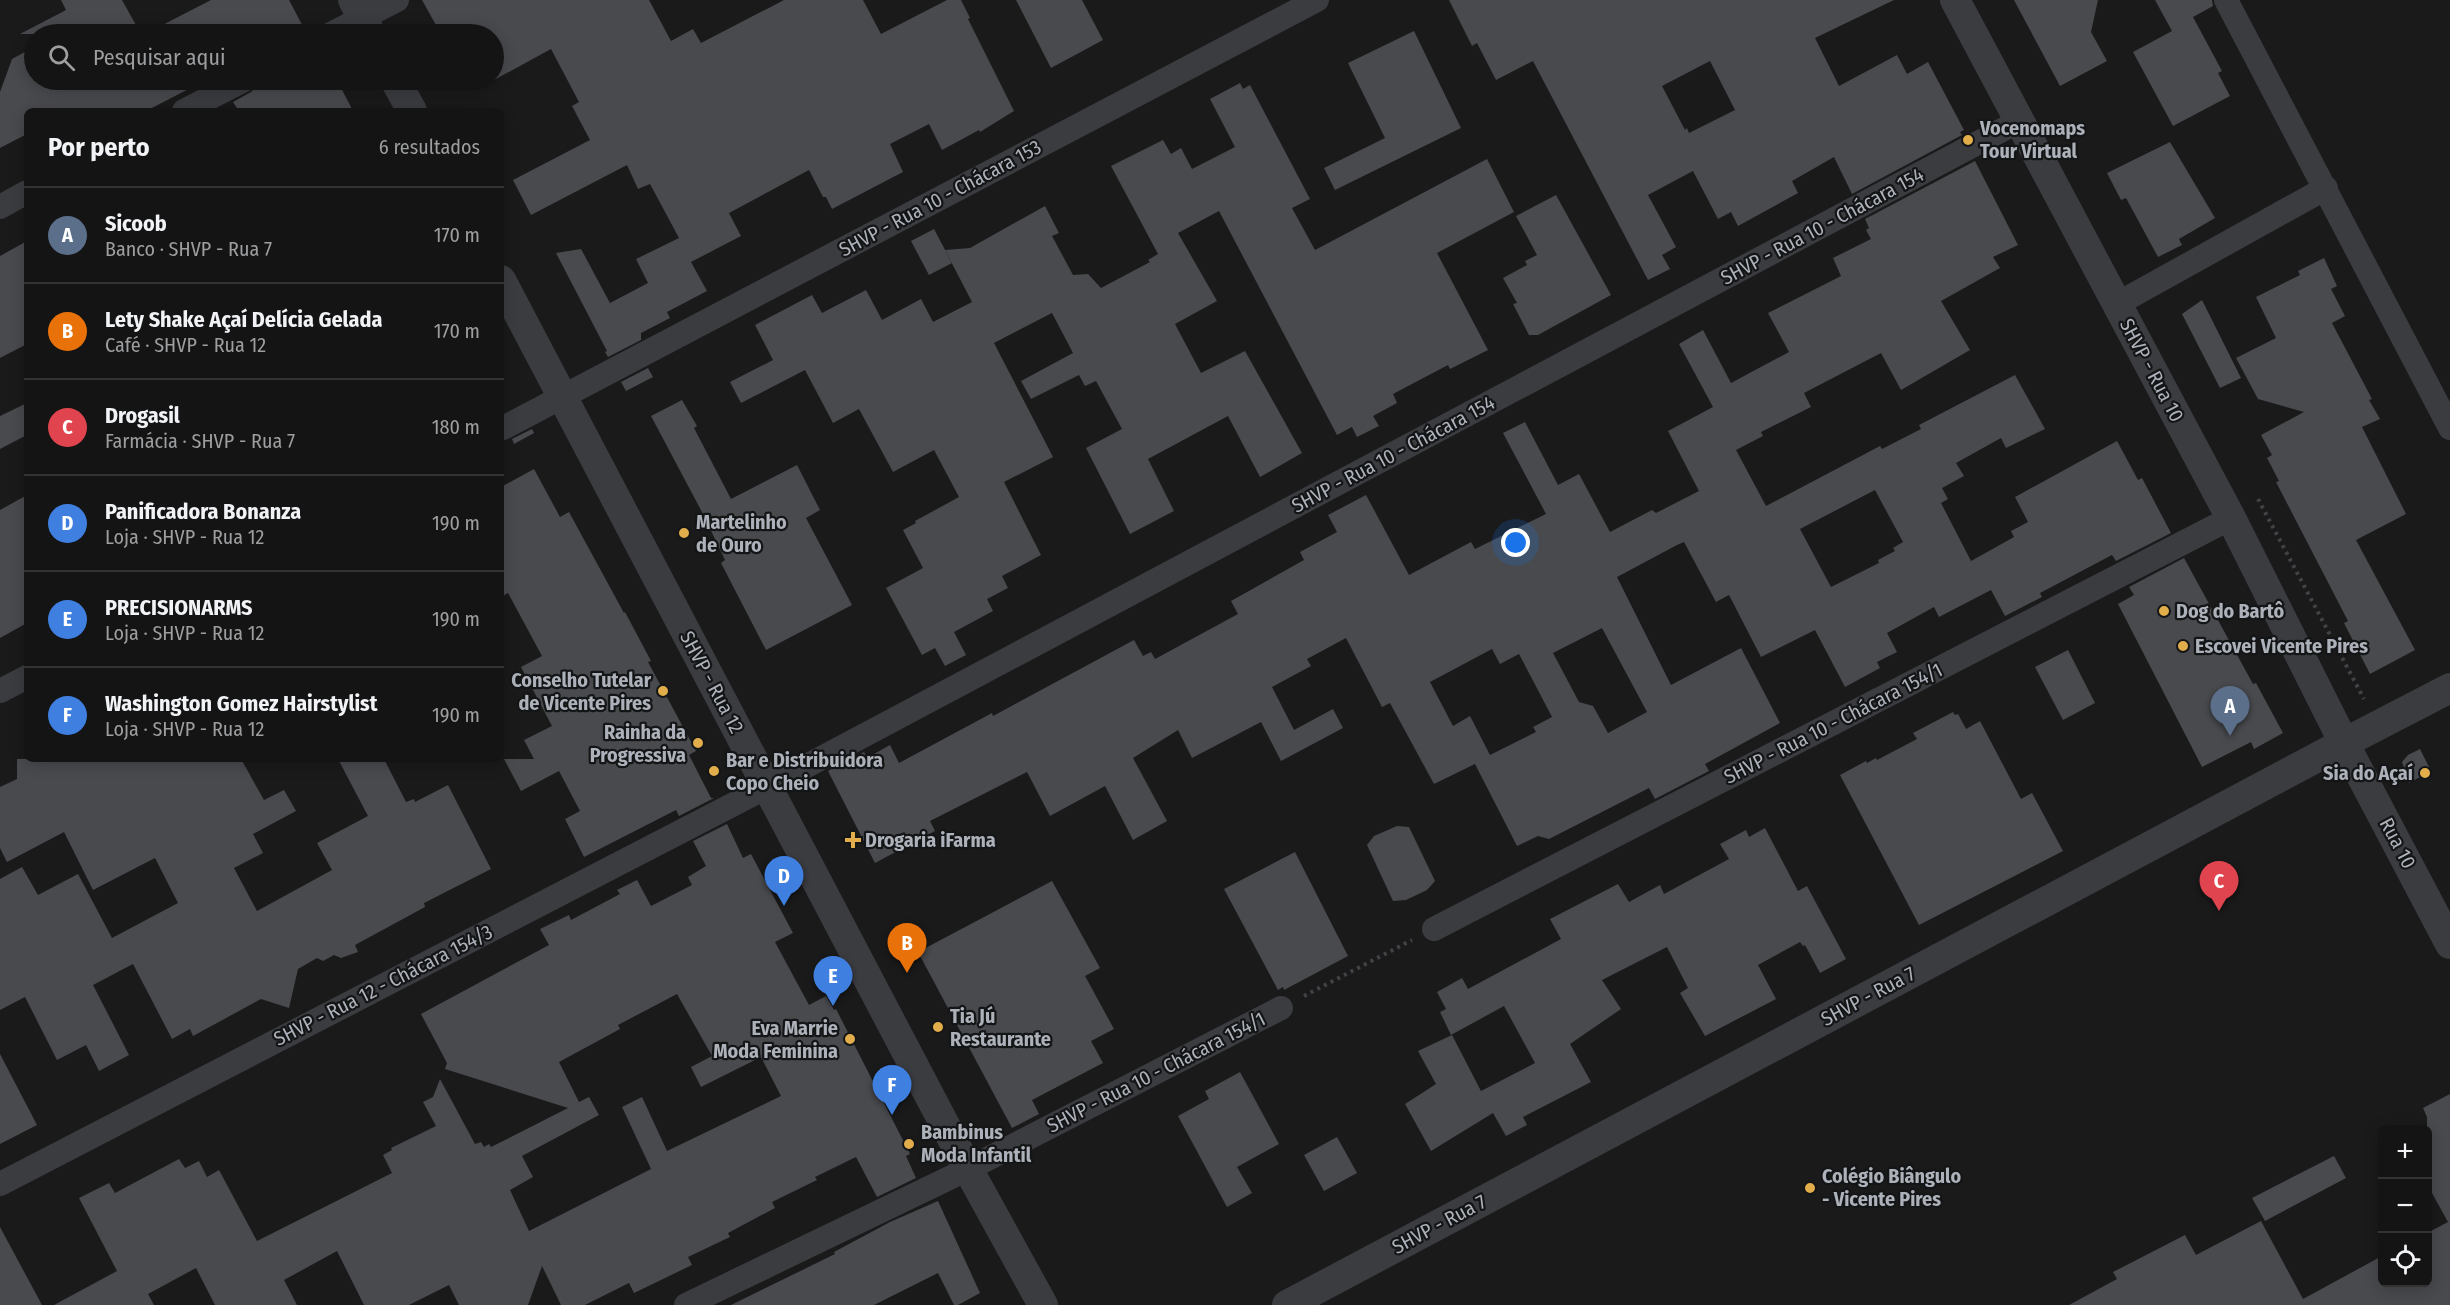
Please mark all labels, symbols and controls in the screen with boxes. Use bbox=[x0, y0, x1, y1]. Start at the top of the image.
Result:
search box bbox=[24, 24, 504, 90]
icon: search bbox=[45, 41, 78, 74]
text: Pesquisar aqui bbox=[93, 44, 225, 71]
place label: Vocenomaps Tour Virtual bbox=[1979, 116, 2085, 163]
text: Por perto bbox=[48, 132, 150, 163]
marker: Vocenomaps Tour Virtual bbox=[1961, 133, 1975, 147]
street label: SHVP - Rua 10 - Chácara 153 bbox=[835, 134, 1045, 262]
text: 6 resultados bbox=[379, 135, 480, 159]
street label: SHVP - Rua 10 - Chácara 154 bbox=[1716, 162, 1928, 290]
text: Sicoob bbox=[105, 210, 167, 237]
text: A bbox=[62, 223, 73, 247]
text: 170 m bbox=[434, 223, 480, 247]
text: Banco · SHVP - Rua 7 bbox=[105, 237, 272, 261]
text: Lety Shake Açaí Delícia Gelada bbox=[105, 306, 382, 333]
street label: SHVP - Rua 10 bbox=[2115, 314, 2189, 426]
text: B bbox=[62, 319, 73, 343]
text: 170 m bbox=[434, 319, 480, 343]
text: Café · SHVP - Rua 12 bbox=[105, 333, 266, 357]
street label: SHVP - Rua 10 - Chácara 154 bbox=[1287, 390, 1499, 518]
text: Drogasil bbox=[105, 402, 180, 429]
text: C bbox=[62, 415, 73, 439]
text: 180 m bbox=[432, 415, 480, 439]
text: Farmácia · SHVP - Rua 7 bbox=[105, 429, 295, 453]
text: Panificadora Bonanza bbox=[105, 498, 301, 525]
place label: Martelinho de Ouro bbox=[696, 510, 787, 557]
text: D bbox=[62, 511, 73, 535]
text: 190 m bbox=[432, 511, 480, 535]
text: Loja · SHVP - Rua 12 bbox=[105, 525, 264, 549]
marker: Martelinho de Ouro bbox=[677, 526, 691, 540]
your location bbox=[1501, 528, 1530, 557]
text: PRECISIONARMS bbox=[105, 594, 253, 621]
place label: Dog do Bartô bbox=[2176, 599, 2285, 623]
marker: Dog do Bartô bbox=[2157, 604, 2171, 618]
text: E bbox=[63, 607, 72, 631]
text: 190 m bbox=[432, 607, 480, 631]
text: Loja · SHVP - Rua 12 bbox=[105, 621, 264, 645]
street label: SHVP - Rua 12 bbox=[675, 627, 749, 737]
place label: Escovei Vicente Pires bbox=[2195, 634, 2368, 658]
marker: Escovei Vicente Pires bbox=[2176, 639, 2190, 653]
street label: SHVP - Rua 10 - Chácara 154/1 bbox=[1720, 657, 1946, 789]
place label: Conselho Tutelar de Vicente Pires bbox=[511, 668, 652, 715]
marker: Conselho Tutelar de Vicente Pires bbox=[656, 684, 670, 698]
pin: A bbox=[2210, 686, 2250, 736]
text: Washington Gomez Hairstylist bbox=[105, 690, 378, 717]
text: F bbox=[63, 703, 72, 727]
text: 190 m bbox=[432, 703, 480, 727]
text: Loja · SHVP - Rua 12 bbox=[105, 717, 264, 741]
place label: Rainha da Progressiva bbox=[590, 720, 686, 767]
marker: Rainha da Progressiva bbox=[691, 736, 705, 750]
place label: Bar e Distribuidora Copo Cheio bbox=[726, 748, 883, 795]
place label: Sia do Açaí bbox=[2323, 761, 2414, 785]
marker: Bar e Distribuidora Copo Cheio bbox=[707, 764, 721, 778]
marker: Sia do Açaí bbox=[2418, 766, 2432, 780]
street label: Rua 10 bbox=[2375, 813, 2421, 873]
place label: Drogaria iFarma bbox=[865, 828, 996, 852]
marker: Drogaria iFarma bbox=[846, 833, 860, 847]
pin: D bbox=[764, 856, 804, 906]
pin: C bbox=[2200, 862, 2238, 911]
street label: SHVP - Rua 12 - Chácara 154/3 bbox=[270, 919, 496, 1051]
pin: B bbox=[888, 924, 926, 973]
pin: E bbox=[814, 956, 852, 1006]
street label: SHVP - Rua 7 bbox=[1817, 961, 1919, 1031]
place label: Tia Jú Restaurante bbox=[950, 1004, 1051, 1051]
street label: SHVP - Rua 10 - Chácara 154/1 bbox=[1043, 1006, 1269, 1138]
place label: Eva Marrie Moda Feminina bbox=[713, 1016, 838, 1063]
marker: Tia Jú Restaurante bbox=[931, 1020, 945, 1034]
marker: Eva Marrie Moda Feminina bbox=[843, 1032, 857, 1046]
pin: F bbox=[872, 1066, 912, 1115]
place label: Bambinus Moda Infantil bbox=[921, 1120, 1032, 1167]
map controls bbox=[2378, 1125, 2432, 1287]
button: + bbox=[2378, 1125, 2432, 1179]
marker: Bambinus Moda Infantil bbox=[902, 1137, 916, 1151]
place label: Colégio Biângulo - Vicente Pires bbox=[1822, 1164, 1961, 1211]
button: − bbox=[2378, 1179, 2432, 1233]
marker: Colégio Biângulo - Vicente Pires bbox=[1803, 1181, 1817, 1195]
street label: SHVP - Rua 7 bbox=[1388, 1189, 1490, 1259]
button: locate bbox=[2378, 1233, 2432, 1287]

